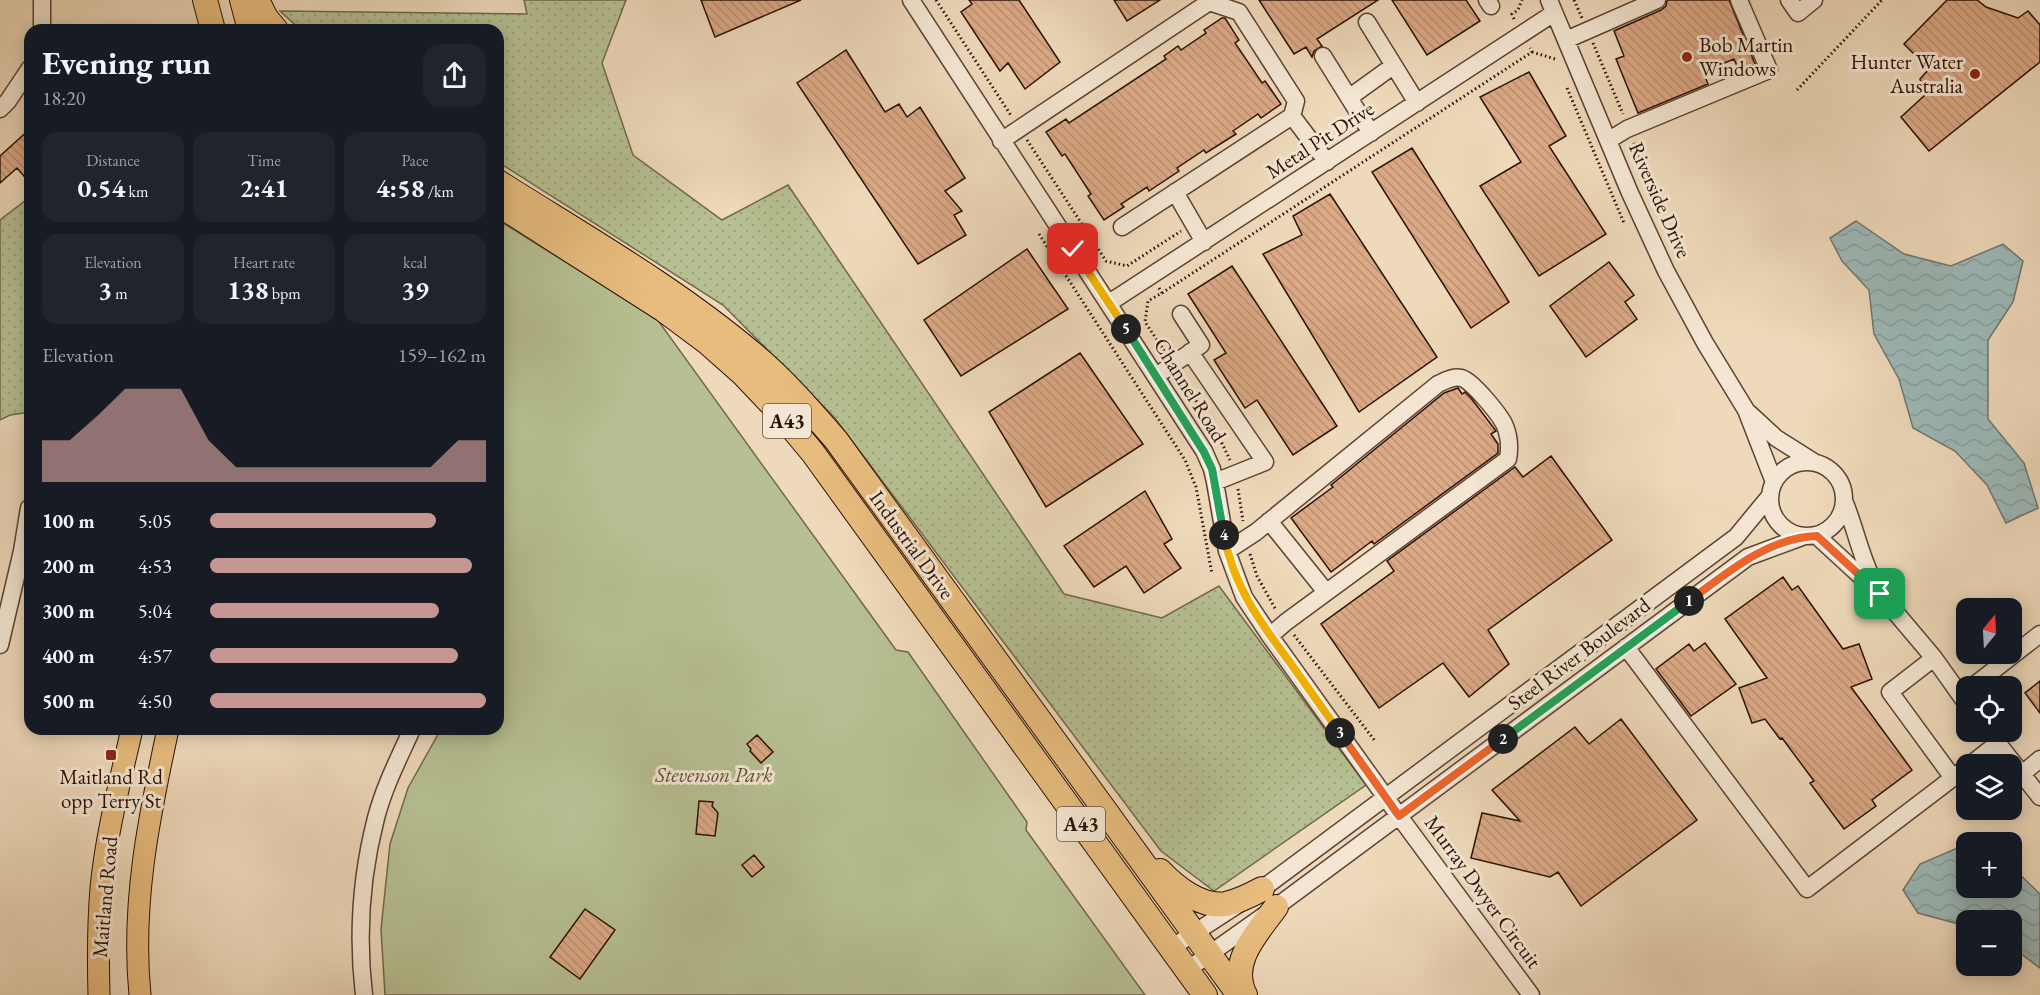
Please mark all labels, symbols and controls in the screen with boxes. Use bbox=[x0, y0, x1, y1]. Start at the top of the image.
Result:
place label: Bob Martin Windows bbox=[1699, 31, 1793, 82]
text: Evening run bbox=[42, 41, 211, 84]
button: share bbox=[423, 44, 486, 107]
place label: Hunter Water Australia bbox=[1851, 48, 1964, 99]
marker: Bob Martin Windows bbox=[1680, 50, 1694, 64]
marker: Hunter Water Australia bbox=[1968, 67, 1982, 81]
text: 18:20 bbox=[42, 85, 85, 111]
street label: Metal Pit Drive bbox=[1261, 95, 1379, 184]
street label: Riverside Drive bbox=[1623, 138, 1698, 262]
text: Distance bbox=[86, 150, 140, 171]
text: Time bbox=[247, 150, 281, 171]
text: Pace bbox=[402, 150, 428, 171]
text: 0.54 bbox=[78, 171, 125, 205]
text: 2:41 bbox=[240, 171, 288, 205]
text: 4:58 bbox=[376, 171, 425, 205]
text: km bbox=[125, 181, 148, 202]
text: /km bbox=[425, 181, 454, 202]
pin bbox=[1047, 223, 1098, 274]
icon: check bbox=[1056, 232, 1089, 265]
text: Elevation bbox=[84, 252, 142, 273]
text: Heart rate bbox=[233, 252, 295, 273]
text: kcal bbox=[403, 252, 427, 273]
text: 3 bbox=[98, 273, 112, 307]
text: 138 bbox=[227, 273, 269, 307]
text: 39 bbox=[401, 273, 429, 307]
text: m bbox=[112, 283, 128, 304]
text: bpm bbox=[269, 283, 301, 304]
pin: 5 bbox=[1111, 314, 1141, 344]
text: 5 bbox=[1122, 318, 1130, 339]
street label: Channel Road bbox=[1148, 333, 1233, 447]
text: Elevation bbox=[42, 342, 114, 368]
text: 159–162 m bbox=[398, 342, 486, 368]
road number: A43 bbox=[763, 404, 811, 438]
street label: Industrial Drive bbox=[864, 485, 961, 604]
text: 100 m bbox=[42, 508, 95, 534]
text: 5:05 bbox=[138, 508, 172, 534]
pin: 4 bbox=[1209, 520, 1239, 550]
text: 4 bbox=[1220, 524, 1228, 545]
text: 200 m bbox=[42, 553, 95, 579]
text: 4:53 bbox=[138, 553, 172, 579]
pin bbox=[1854, 568, 1905, 619]
icon: arrive bbox=[1863, 577, 1896, 610]
pin: 1 bbox=[1674, 586, 1704, 616]
text: 1 bbox=[1685, 590, 1693, 611]
street label: Steel River Boulevard bbox=[1502, 591, 1656, 716]
text: 300 m bbox=[42, 598, 95, 624]
text: 5:04 bbox=[138, 598, 172, 624]
north arrow bbox=[1956, 598, 2022, 664]
map controls bbox=[1956, 598, 2022, 976]
text: 400 m bbox=[42, 643, 95, 669]
text: 4:57 bbox=[138, 643, 172, 669]
button: locate bbox=[1956, 676, 2022, 742]
text: 500 m bbox=[42, 688, 95, 714]
text: 4:50 bbox=[138, 688, 172, 714]
pin: 3 bbox=[1325, 718, 1355, 748]
text: 3 bbox=[1336, 722, 1344, 743]
pin: 2 bbox=[1488, 724, 1518, 754]
text: 2 bbox=[1499, 728, 1507, 749]
marker: Maitland Rd opp Terry St bbox=[104, 748, 118, 762]
button: layers bbox=[1956, 754, 2022, 820]
park label: Stevenson Park bbox=[654, 761, 773, 788]
place label: Maitland Rd opp Terry St bbox=[59, 763, 163, 814]
road number: A43 bbox=[1057, 807, 1105, 841]
street label: Murray Dwyer Circuit bbox=[1419, 810, 1548, 974]
button: + bbox=[1956, 832, 2022, 898]
street label: Maitland Road bbox=[86, 835, 123, 959]
button: − bbox=[1956, 910, 2022, 976]

